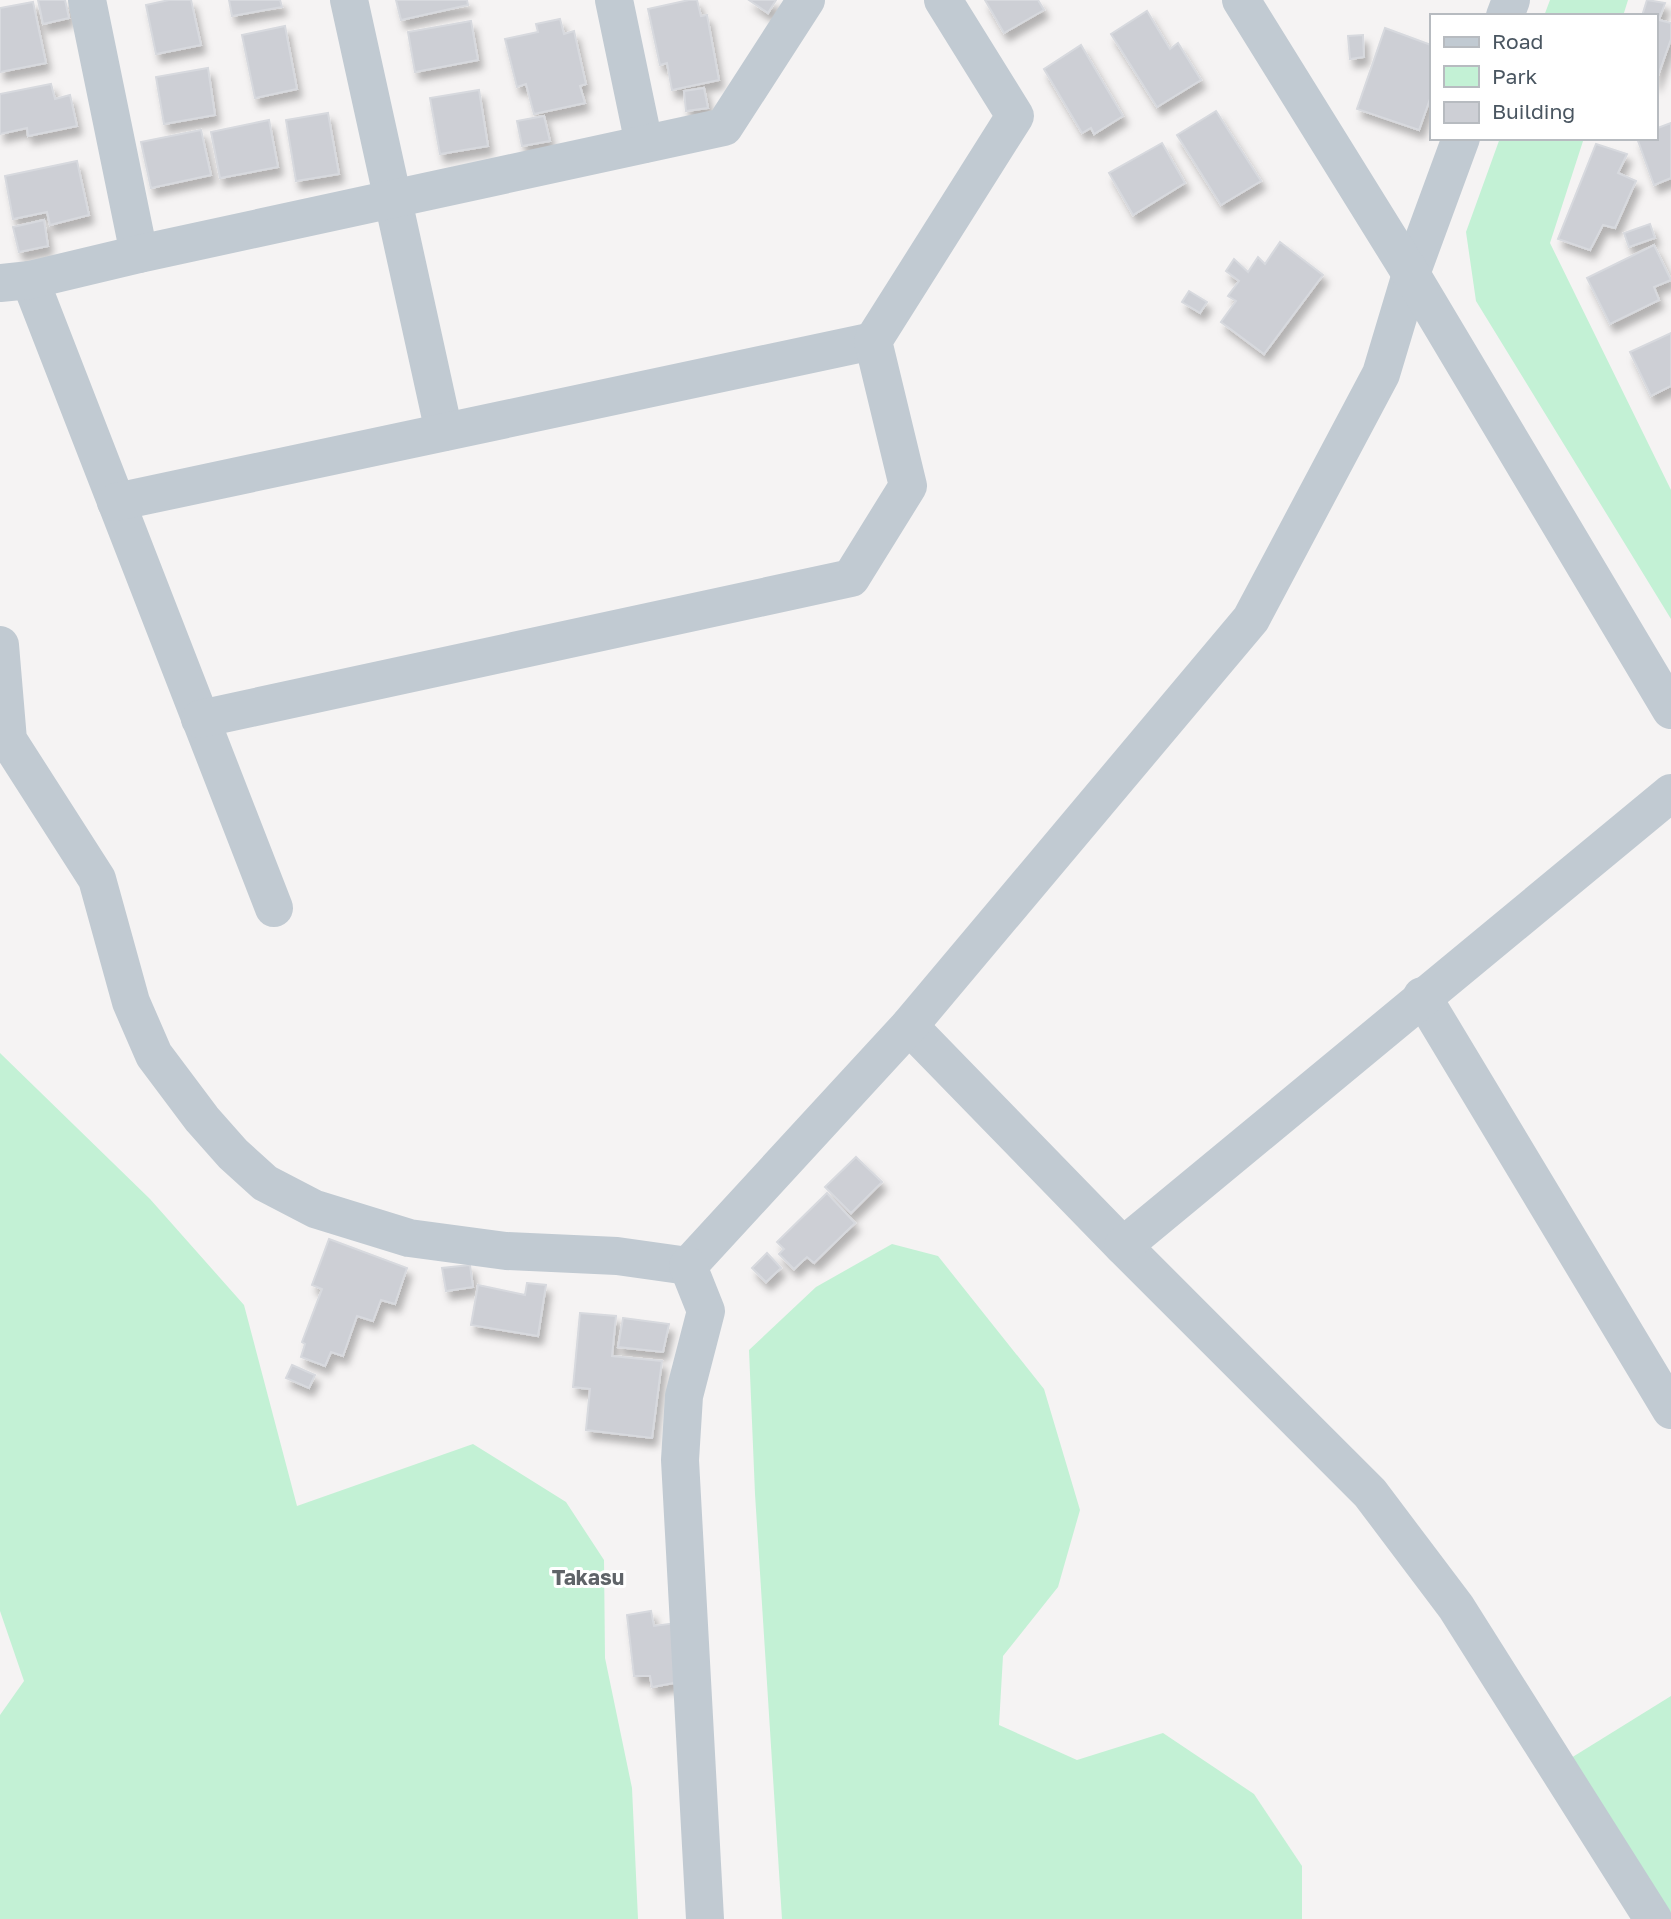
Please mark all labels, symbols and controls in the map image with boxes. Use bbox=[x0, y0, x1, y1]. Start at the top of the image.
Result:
legend bbox=[1430, 14, 1657, 140]
text: Road bbox=[1492, 28, 1543, 54]
text: Park bbox=[1492, 63, 1538, 89]
text: Building bbox=[1492, 98, 1575, 124]
district label: Takasu bbox=[552, 1564, 624, 1590]

